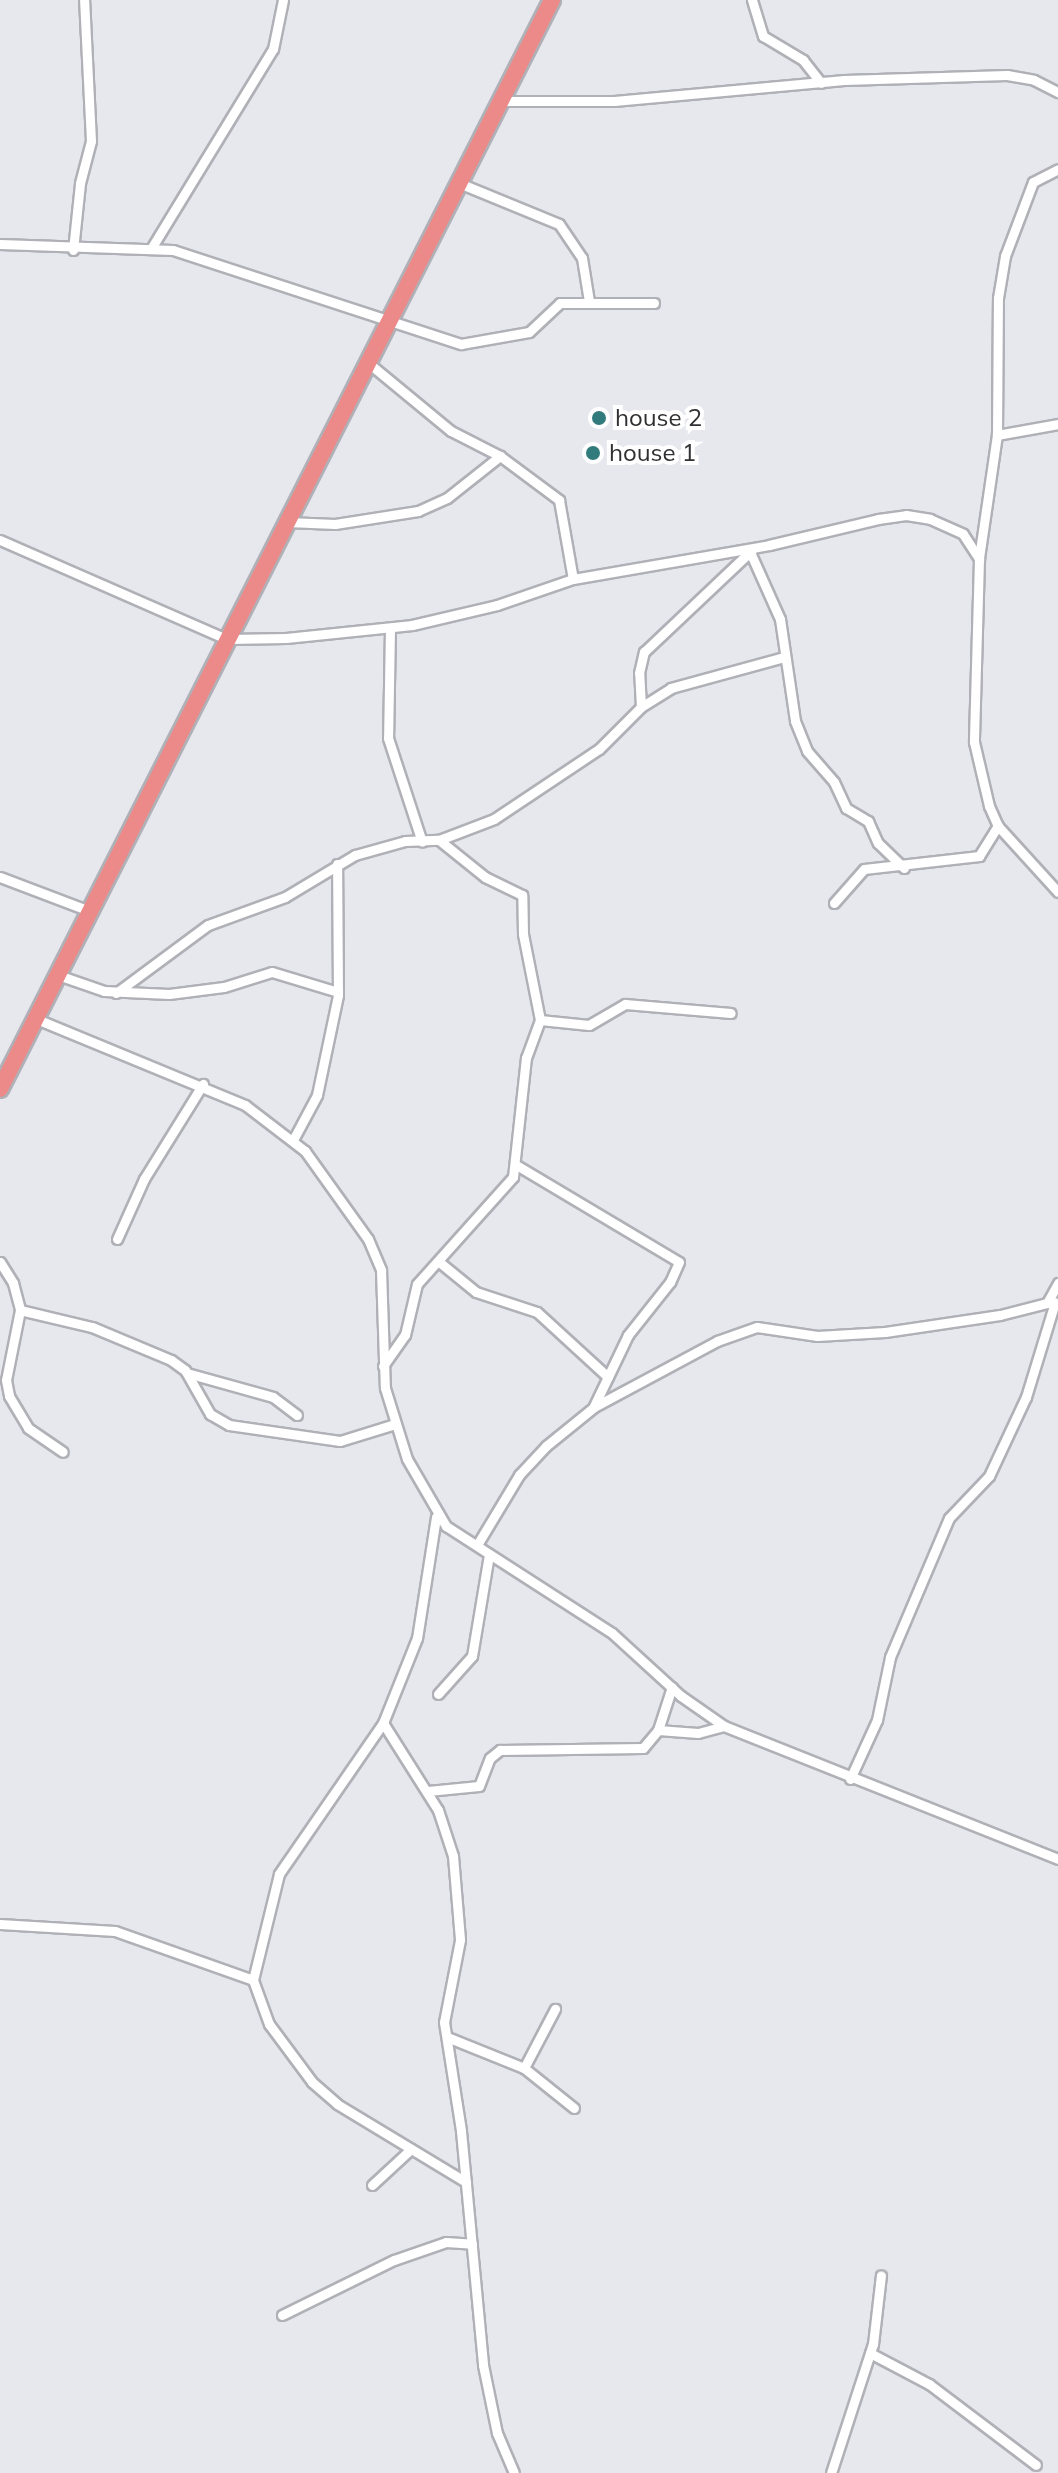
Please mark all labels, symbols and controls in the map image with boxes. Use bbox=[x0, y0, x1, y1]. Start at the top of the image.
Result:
place label: house 2 bbox=[615, 404, 702, 432]
marker: house 2 bbox=[590, 409, 608, 427]
place label: house 1 bbox=[609, 439, 696, 467]
marker: house 1 bbox=[584, 444, 602, 462]

